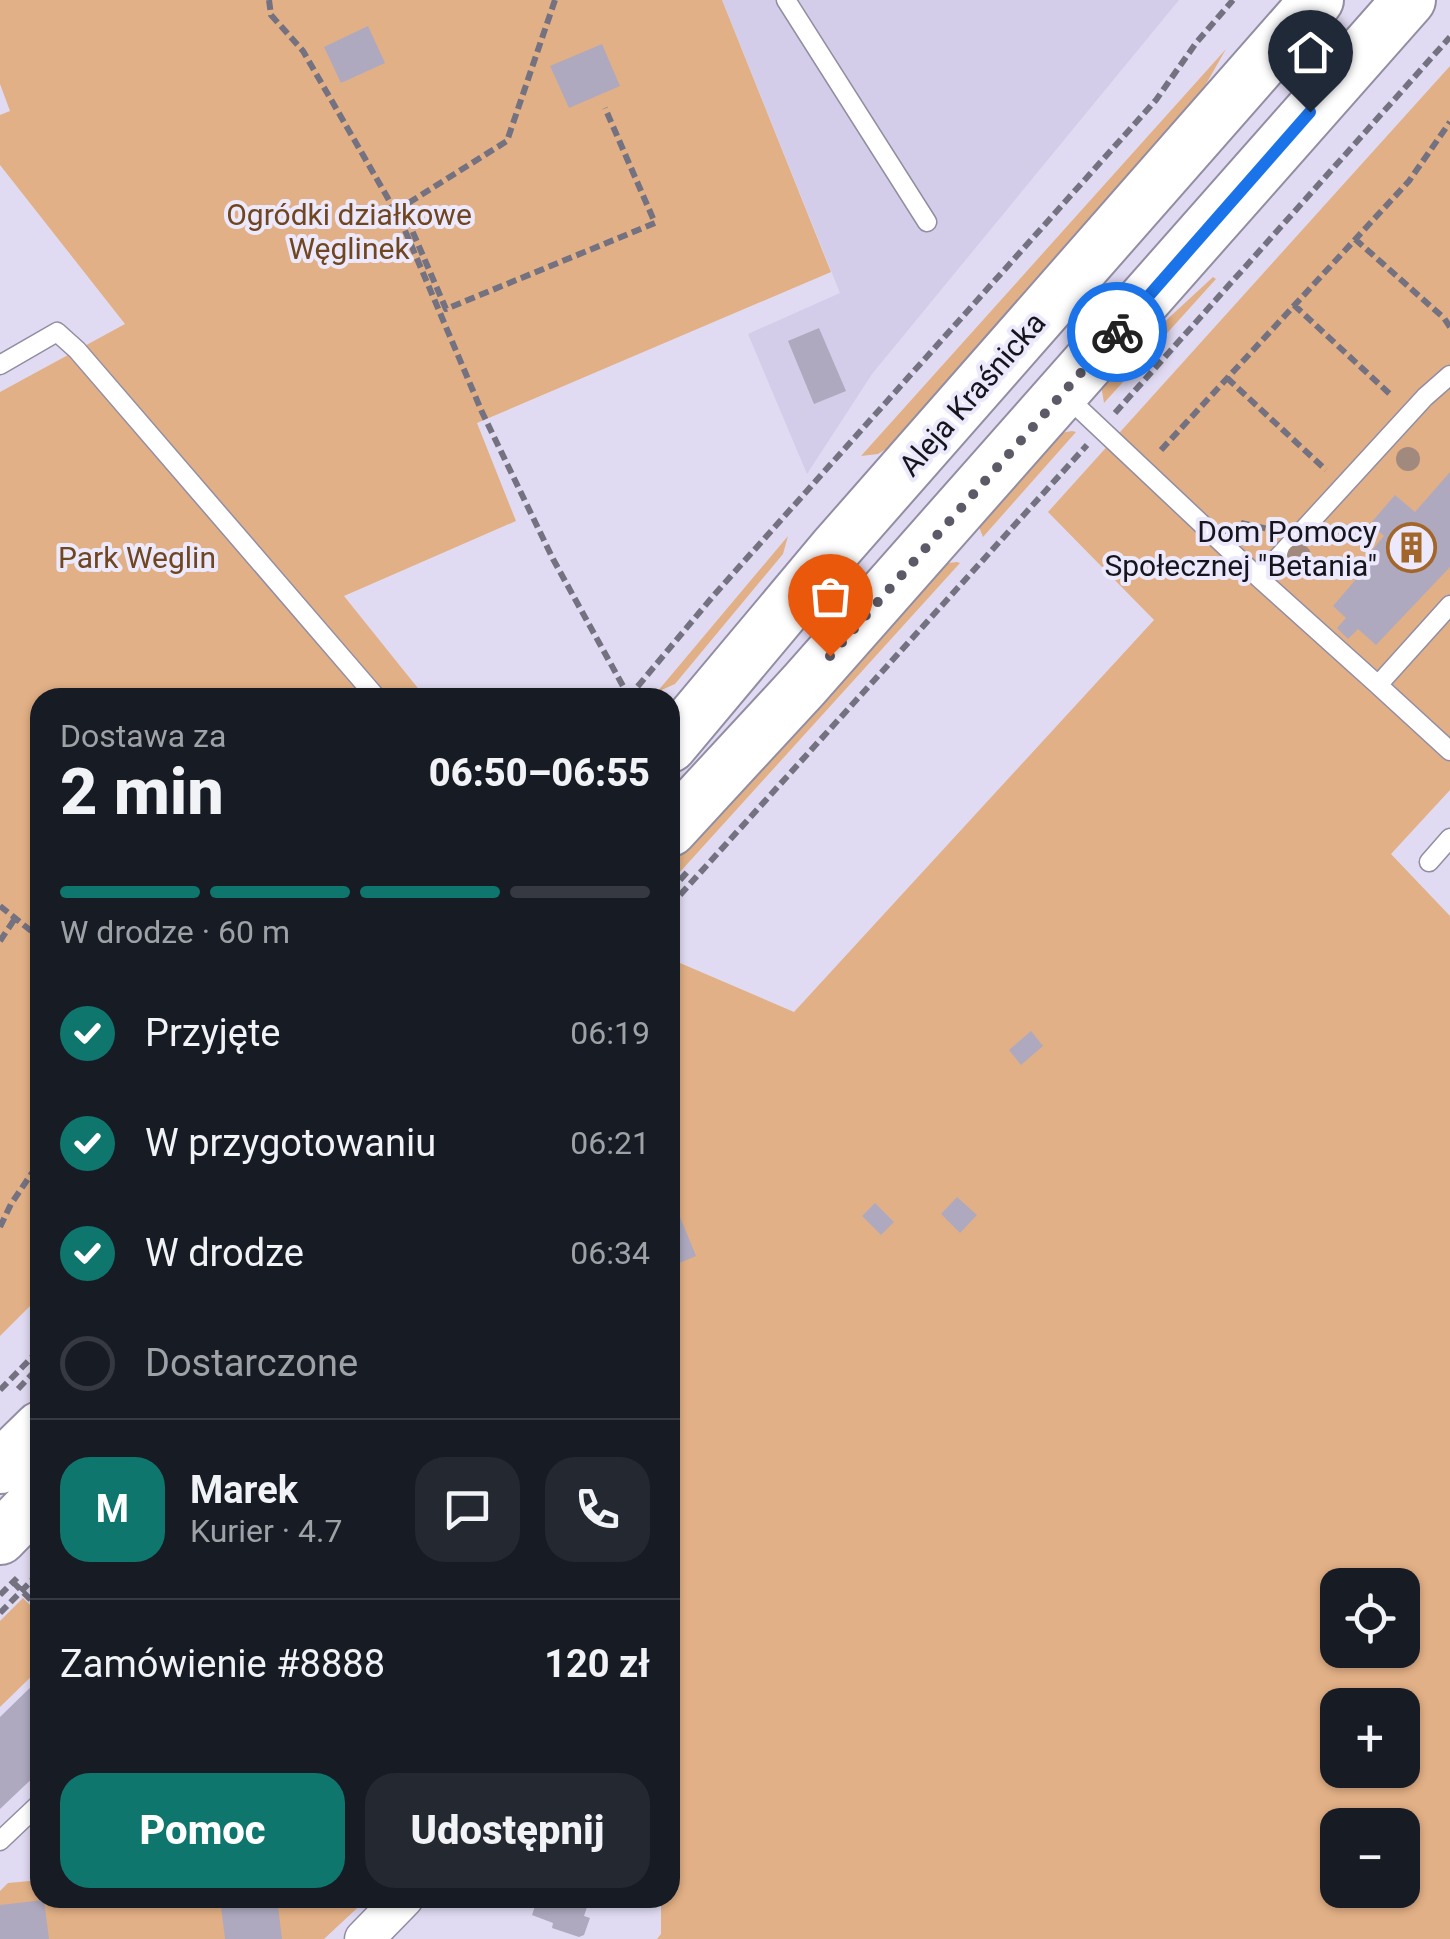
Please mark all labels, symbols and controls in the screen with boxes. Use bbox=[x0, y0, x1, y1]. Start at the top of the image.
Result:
pin bbox=[1268, 10, 1353, 113]
icon: home bbox=[1283, 25, 1338, 80]
park label: Ogródki działkowe Węglinek bbox=[226, 197, 472, 266]
courier bbox=[1067, 282, 1167, 382]
street label: Aleja Kraśnicka bbox=[892, 305, 1052, 483]
icon: bike bbox=[1090, 305, 1145, 360]
place label: Dom Pomocy Społecznej "Betania" bbox=[1104, 514, 1377, 583]
building icon: Dom Pomocy Społecznej "Betania" bbox=[1386, 522, 1438, 574]
park label: Park Weglin bbox=[58, 540, 216, 575]
pin bbox=[788, 554, 873, 657]
icon: bag bbox=[803, 569, 858, 624]
text: Dostawa za bbox=[60, 717, 226, 755]
text: 06:50–06:55 bbox=[429, 751, 650, 795]
text: 2 min bbox=[60, 754, 224, 830]
text: W drodze · 60 m bbox=[60, 913, 290, 951]
icon: check bbox=[60, 1006, 115, 1061]
text: Przyjęte bbox=[145, 1011, 281, 1055]
text: 06:19 bbox=[570, 1014, 650, 1052]
icon: check bbox=[60, 1116, 115, 1171]
text: W przygotowaniu bbox=[145, 1121, 436, 1165]
text: 06:21 bbox=[570, 1124, 650, 1162]
icon: check bbox=[60, 1226, 115, 1281]
text: W drodze bbox=[145, 1231, 304, 1275]
text: 06:34 bbox=[570, 1234, 650, 1272]
text: Dostarczone bbox=[145, 1341, 358, 1385]
button: chat bbox=[415, 1457, 520, 1562]
button: phone bbox=[545, 1457, 650, 1562]
text: Marek bbox=[190, 1468, 298, 1512]
text: M bbox=[96, 1487, 129, 1531]
text: Kurier · 4.7 bbox=[190, 1512, 342, 1550]
map controls bbox=[1320, 1568, 1420, 1908]
button: locate bbox=[1320, 1568, 1420, 1668]
text: Zamówienie #8888 bbox=[60, 1642, 385, 1686]
text: 120 zł bbox=[544, 1642, 650, 1686]
button: + bbox=[1320, 1688, 1420, 1788]
button: Pomoc bbox=[60, 1773, 345, 1888]
button: Udostępnij bbox=[365, 1773, 650, 1888]
button: − bbox=[1320, 1808, 1420, 1908]

